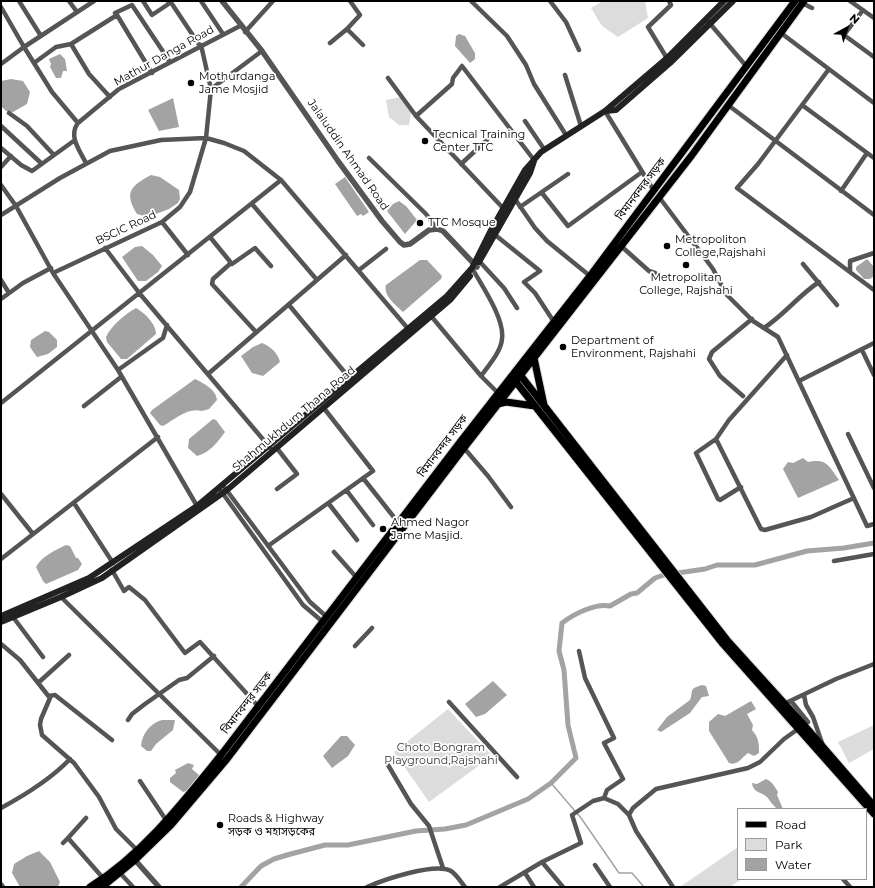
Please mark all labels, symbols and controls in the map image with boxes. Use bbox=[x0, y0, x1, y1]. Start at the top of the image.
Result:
north arrow bbox=[827, 8, 867, 48]
text: N bbox=[847, 11, 863, 27]
street label: Mathur Danga Road bbox=[112, 23, 216, 89]
place label: Mothurdanga Jame Mosjid bbox=[199, 70, 275, 96]
marker: Mothurdanga Jame Mosjid bbox=[186, 78, 196, 88]
street label: Jalaluddin Ahmad Road bbox=[305, 97, 391, 213]
place label: Tecnical Training Center TTC bbox=[433, 128, 525, 154]
marker: Tecnical Training Center TTC bbox=[420, 136, 430, 146]
street label: বিমানবন্দর সড়ক bbox=[613, 155, 669, 223]
street label: BSCIC Road bbox=[93, 208, 159, 248]
place label: TTC Mosque bbox=[428, 216, 496, 230]
marker: TTC Mosque bbox=[415, 218, 425, 228]
place label: Metropoliton College,Rajshahi bbox=[675, 233, 766, 259]
marker: Metropoliton College,Rajshahi bbox=[662, 241, 672, 251]
marker: Metropolitan College, Rajshahi bbox=[681, 260, 691, 270]
place label: Metropolitan College, Rajshahi bbox=[639, 271, 733, 297]
place label: Department of Environment, Rajshahi bbox=[571, 334, 696, 360]
marker: Department of Environment, Rajshahi bbox=[558, 342, 568, 352]
street label: Shahmukhdum Thana Road bbox=[230, 364, 358, 474]
street label: বিমানবন্দর সড়ক bbox=[415, 412, 471, 480]
place label: Ahmed Nagor Jame Masjid. bbox=[391, 516, 469, 542]
marker: Ahmed Nagor Jame Masjid. bbox=[378, 524, 388, 534]
street label: বিমানবন্দর সড়ক bbox=[219, 670, 275, 736]
park label: Choto Bongram Playground,Rajshahi bbox=[384, 741, 498, 767]
legend bbox=[737, 808, 867, 880]
place label: Roads & Highway সড়ক ও মহাসড়কের bbox=[228, 812, 324, 838]
text: Road bbox=[775, 817, 806, 832]
marker: Roads & Highway সড়ক ও মহাসড়কের bbox=[215, 820, 225, 830]
text: Park bbox=[775, 837, 802, 852]
text: Water bbox=[775, 857, 811, 872]

